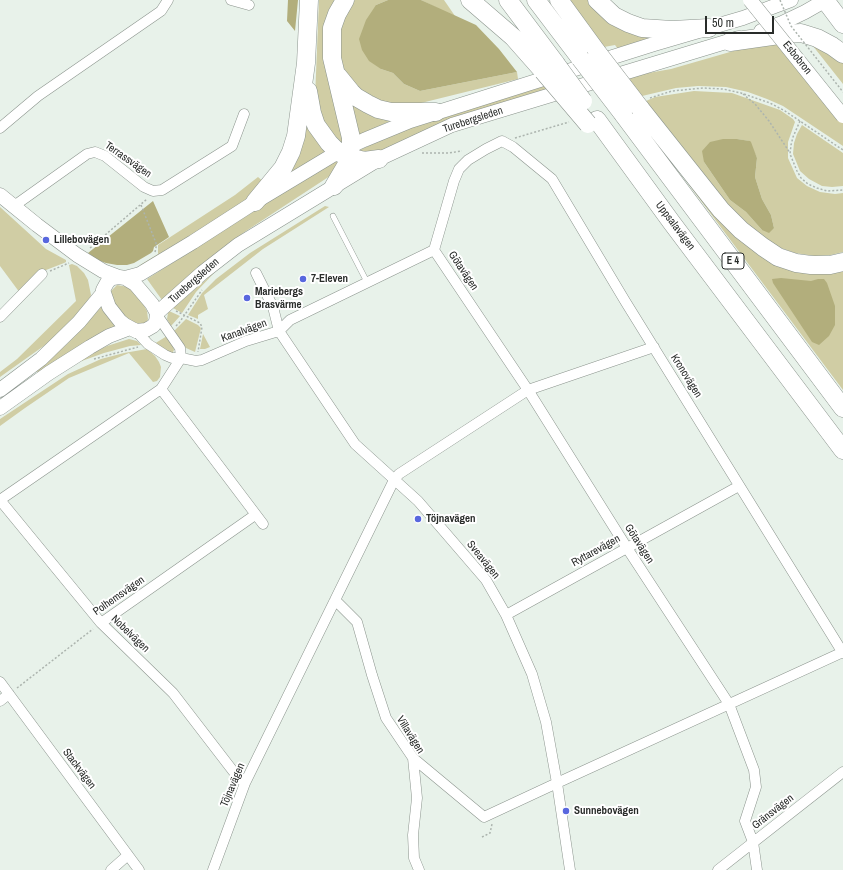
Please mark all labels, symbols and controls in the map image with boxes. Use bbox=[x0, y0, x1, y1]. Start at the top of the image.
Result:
scale bar bbox=[707, 8, 776, 34]
text: 50 m bbox=[712, 15, 734, 31]
street label: Esbobron bbox=[780, 39, 814, 77]
street label: Turebergsleden bbox=[441, 104, 505, 136]
street label: Terrassvägen bbox=[102, 139, 154, 181]
street label: Uppsalavägen bbox=[652, 199, 698, 253]
place label: Lillebovägen bbox=[54, 233, 109, 247]
marker: Lillebovägen bbox=[41, 235, 51, 245]
street label: Götavägen bbox=[445, 249, 481, 293]
road number: E 4 bbox=[722, 253, 744, 269]
street label: Turebergsleden bbox=[166, 256, 222, 306]
place label: 7-Eleven bbox=[311, 272, 348, 286]
marker: 7-Eleven bbox=[298, 274, 308, 284]
place label: Mariebergs Brasvärme bbox=[255, 285, 303, 311]
marker: Mariebergs Brasvärme bbox=[242, 293, 252, 303]
street label: Kanalvägen bbox=[219, 317, 269, 345]
street label: Kronovägen bbox=[668, 352, 704, 400]
place label: Töjnavägen bbox=[426, 512, 475, 526]
marker: Töjnavägen bbox=[413, 514, 423, 524]
street label: Götavägen bbox=[621, 522, 657, 566]
street label: Ryttarevägen bbox=[569, 532, 623, 570]
street label: Sveavägen bbox=[464, 538, 502, 582]
street label: Polhemsvägen bbox=[91, 573, 147, 619]
street label: Nobelvägen bbox=[108, 613, 152, 655]
street label: Villavägen bbox=[393, 714, 427, 756]
street label: Stackvägen bbox=[60, 746, 98, 792]
street label: Töjnavägen bbox=[218, 761, 248, 809]
street label: Gränsvägen bbox=[750, 792, 796, 832]
place label: Sunnebovägen bbox=[574, 804, 639, 818]
marker: Sunnebovägen bbox=[561, 806, 571, 816]

